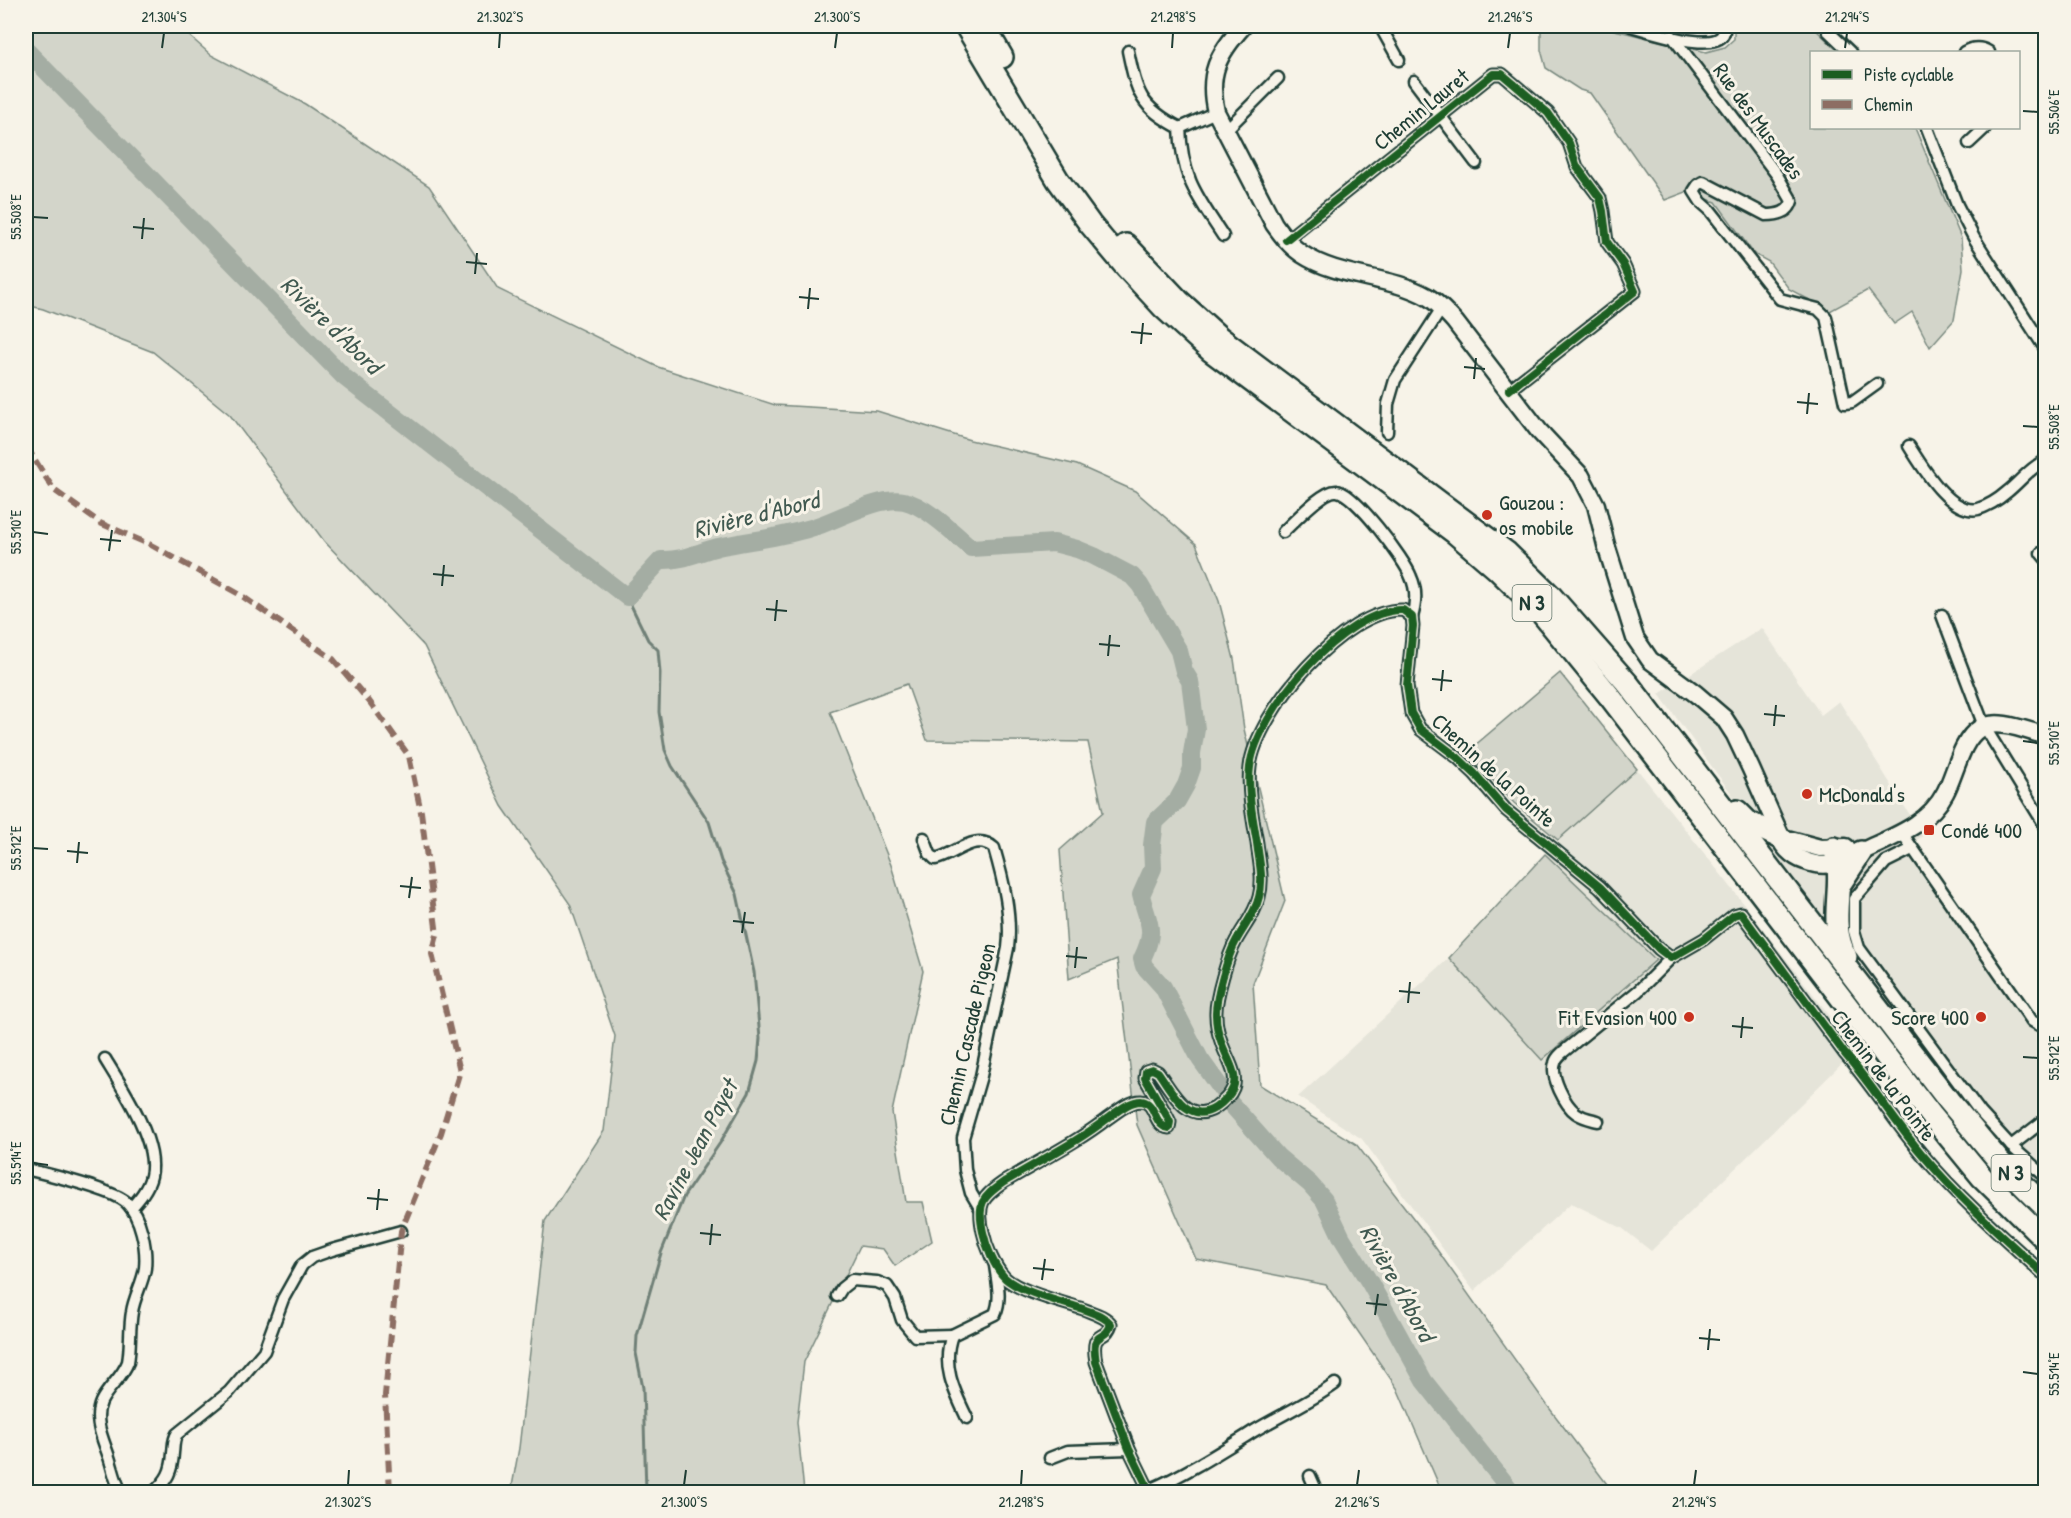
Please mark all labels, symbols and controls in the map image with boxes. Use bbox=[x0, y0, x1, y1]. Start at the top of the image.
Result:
text: 21.304°S bbox=[141, 6, 187, 27]
text: 21.302°S bbox=[477, 6, 523, 27]
text: 21.300°S bbox=[814, 6, 860, 27]
text: 21.298°S bbox=[1150, 6, 1196, 27]
text: 21.296°S bbox=[1488, 6, 1532, 27]
text: 21.294°S bbox=[1825, 6, 1869, 27]
legend bbox=[1810, 51, 2020, 129]
street label: Rue des Muscades bbox=[1707, 57, 1811, 185]
street label: Chemin Lauret bbox=[1367, 61, 1476, 157]
text: Piste cyclable bbox=[1864, 62, 1954, 87]
text: 55.506°E bbox=[2043, 89, 2064, 135]
text: Chemin bbox=[1864, 92, 1913, 117]
text: 55.508°E bbox=[5, 194, 26, 240]
water label: Rivière d'Abord bbox=[274, 268, 392, 383]
text: 55.508°E bbox=[2043, 404, 2064, 450]
water label: Rivière d'Abord bbox=[690, 482, 825, 545]
place label: Gouzou : os mobile bbox=[1499, 487, 1574, 542]
marker: Gouzou : os mobile bbox=[1480, 508, 1494, 522]
text: 55.510°E bbox=[5, 509, 26, 554]
road number: N 3 bbox=[1512, 585, 1552, 621]
street label: Chemin de la Pointe bbox=[1425, 706, 1563, 834]
text: 55.510°E bbox=[2043, 720, 2064, 765]
place label: McDonald's bbox=[1819, 779, 1905, 809]
marker: McDonald's bbox=[1800, 787, 1814, 801]
place label: Condé 400 bbox=[1941, 815, 2022, 845]
marker: Condé 400 bbox=[1922, 823, 1936, 837]
text: 55.512°E bbox=[5, 825, 26, 870]
street label: Chemin Cascade Pigeon bbox=[931, 940, 1003, 1128]
place label: Fit Evasion 400 bbox=[1558, 1002, 1677, 1032]
place label: Score 400 bbox=[1891, 1002, 1969, 1032]
street label: Chemin de la Pointe bbox=[1825, 1003, 1944, 1147]
marker: Fit Evasion 400 bbox=[1682, 1010, 1696, 1024]
marker: Score 400 bbox=[1974, 1010, 1988, 1024]
text: 55.512°E bbox=[2043, 1035, 2064, 1080]
water label: Ravine Jean Payet bbox=[644, 1071, 747, 1226]
text: 55.514°E bbox=[5, 1141, 26, 1185]
road number: N 3 bbox=[1992, 1155, 2030, 1191]
water label: Rivière d'Abord bbox=[1353, 1219, 1445, 1350]
text: 55.514°E bbox=[2043, 1352, 2064, 1396]
text: 21.302°S bbox=[325, 1491, 371, 1512]
text: 21.300°S bbox=[661, 1491, 707, 1512]
text: 21.298°S bbox=[998, 1491, 1044, 1512]
text: 21.296°S bbox=[1335, 1491, 1379, 1512]
text: 21.294°S bbox=[1672, 1491, 1716, 1512]

